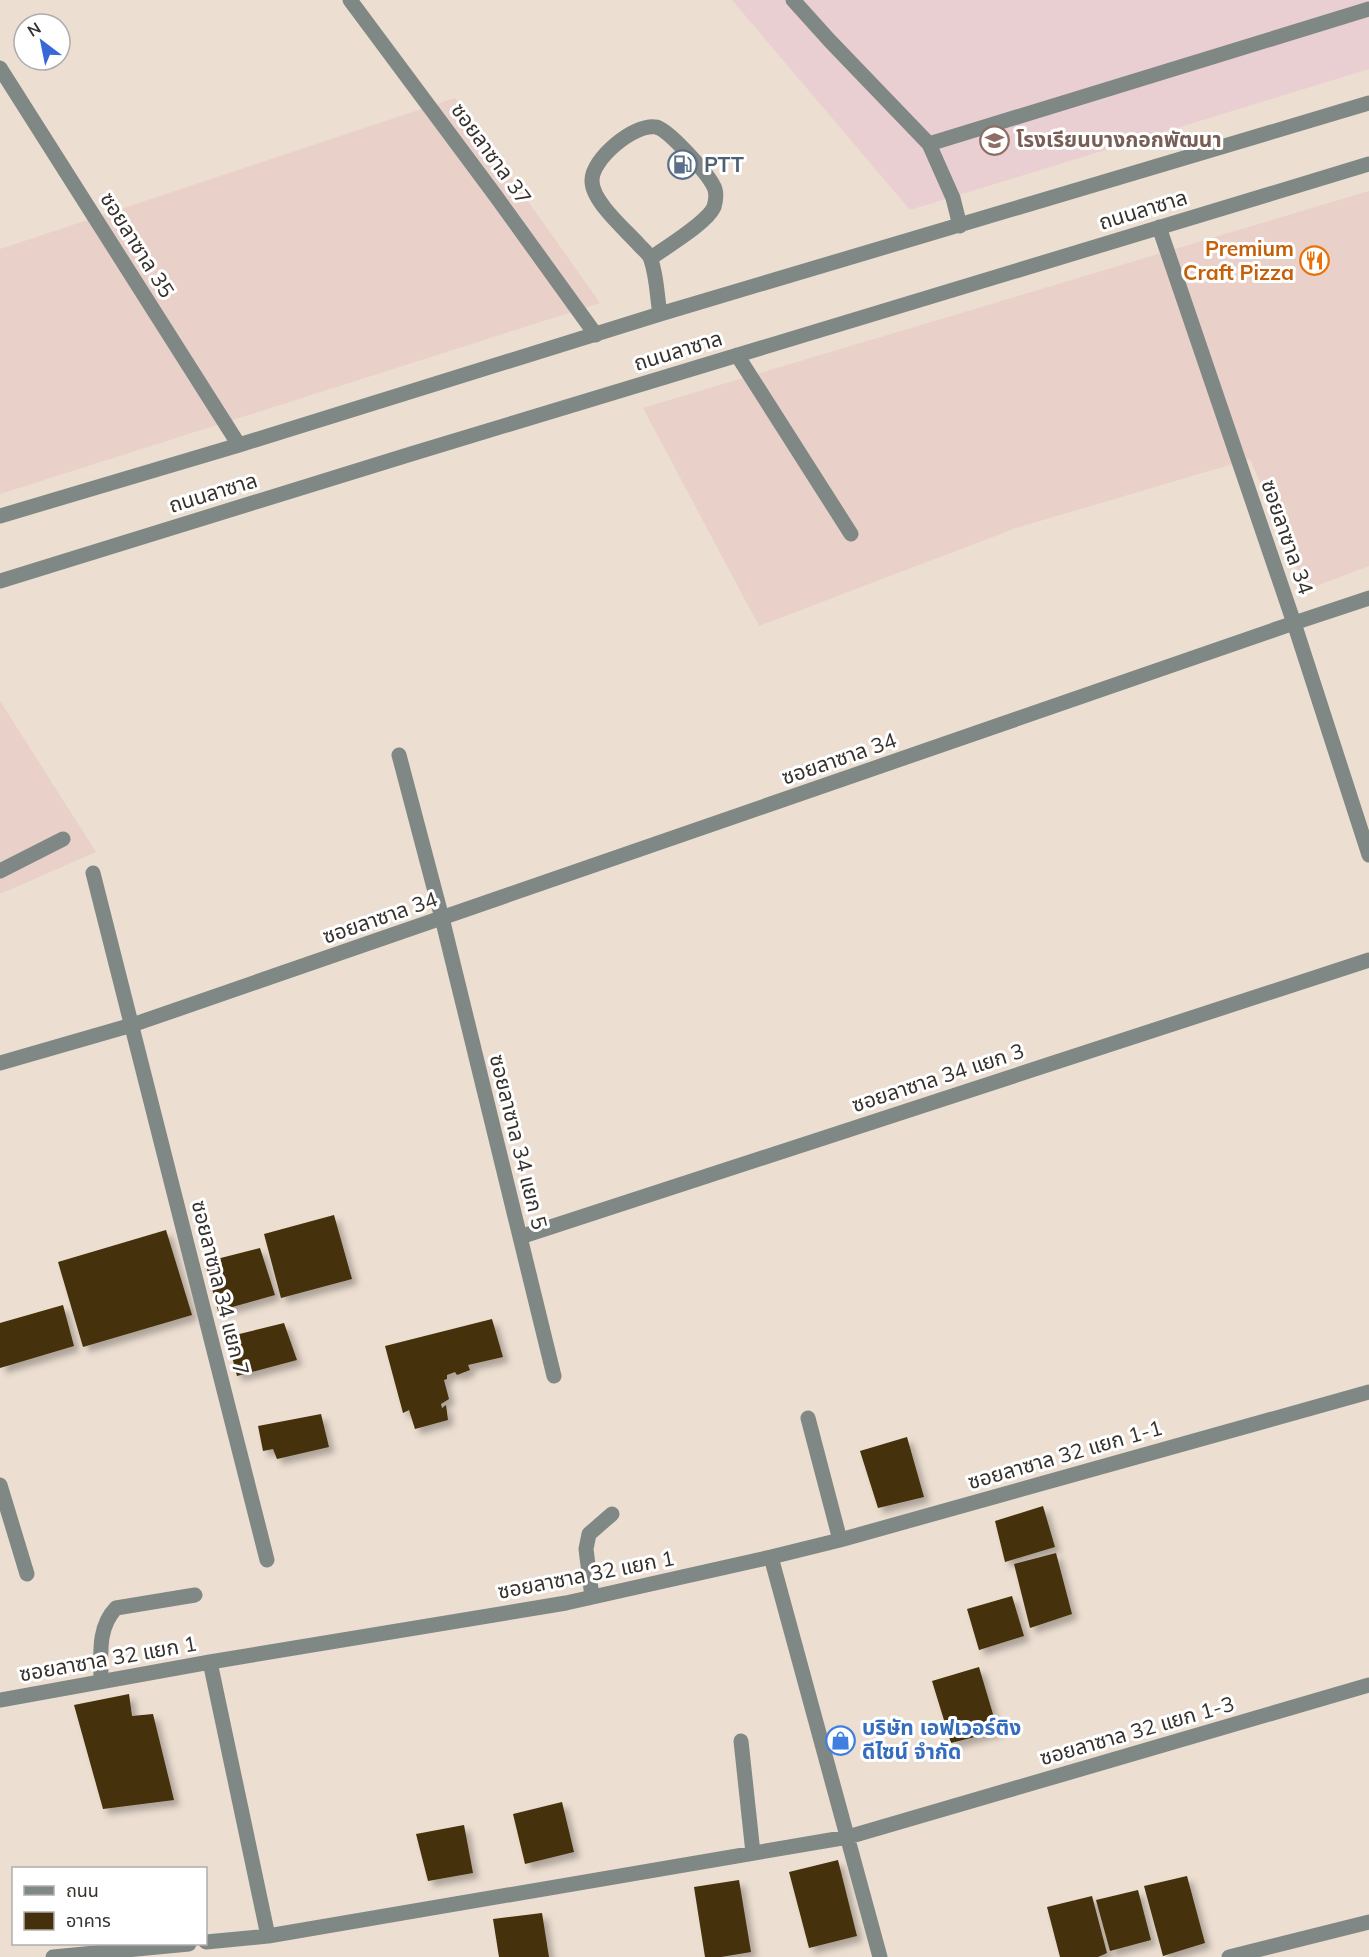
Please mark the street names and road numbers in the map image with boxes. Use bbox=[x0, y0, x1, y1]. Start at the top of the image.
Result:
street label: ซอยลาซาล 37 bbox=[446, 97, 537, 209]
street label: ถนนลาซาล bbox=[1095, 183, 1190, 235]
street label: ซอยลาซาล 35 bbox=[95, 187, 181, 302]
street label: ถนนลาซาล bbox=[630, 324, 725, 376]
street label: ถนนลาซาล bbox=[165, 466, 260, 518]
street label: ซอยลาซาล 34 bbox=[1256, 476, 1320, 598]
street label: ซอยลาซาล 34 bbox=[778, 726, 900, 790]
street label: ซอยลาซาล 34 bbox=[319, 885, 441, 949]
street label: ซอยลาซาล 34 แยก 3 bbox=[848, 1037, 1027, 1117]
street label: ซอยลาซาล 34 แยก 5 bbox=[485, 1052, 553, 1232]
street label: ซอยลาซาล 34 แยก 7 bbox=[187, 1198, 255, 1378]
street label: ซอยลาซาล 32 แยก 1-1 bbox=[964, 1414, 1165, 1494]
street label: ซอยลาซาล 32 แยก 1 bbox=[495, 1544, 676, 1604]
street label: ซอยลาซาล 32 แยก 1 bbox=[17, 1630, 198, 1686]
street label: ซอยลาซาล 32 แยก 1-3 bbox=[1036, 1690, 1237, 1770]

